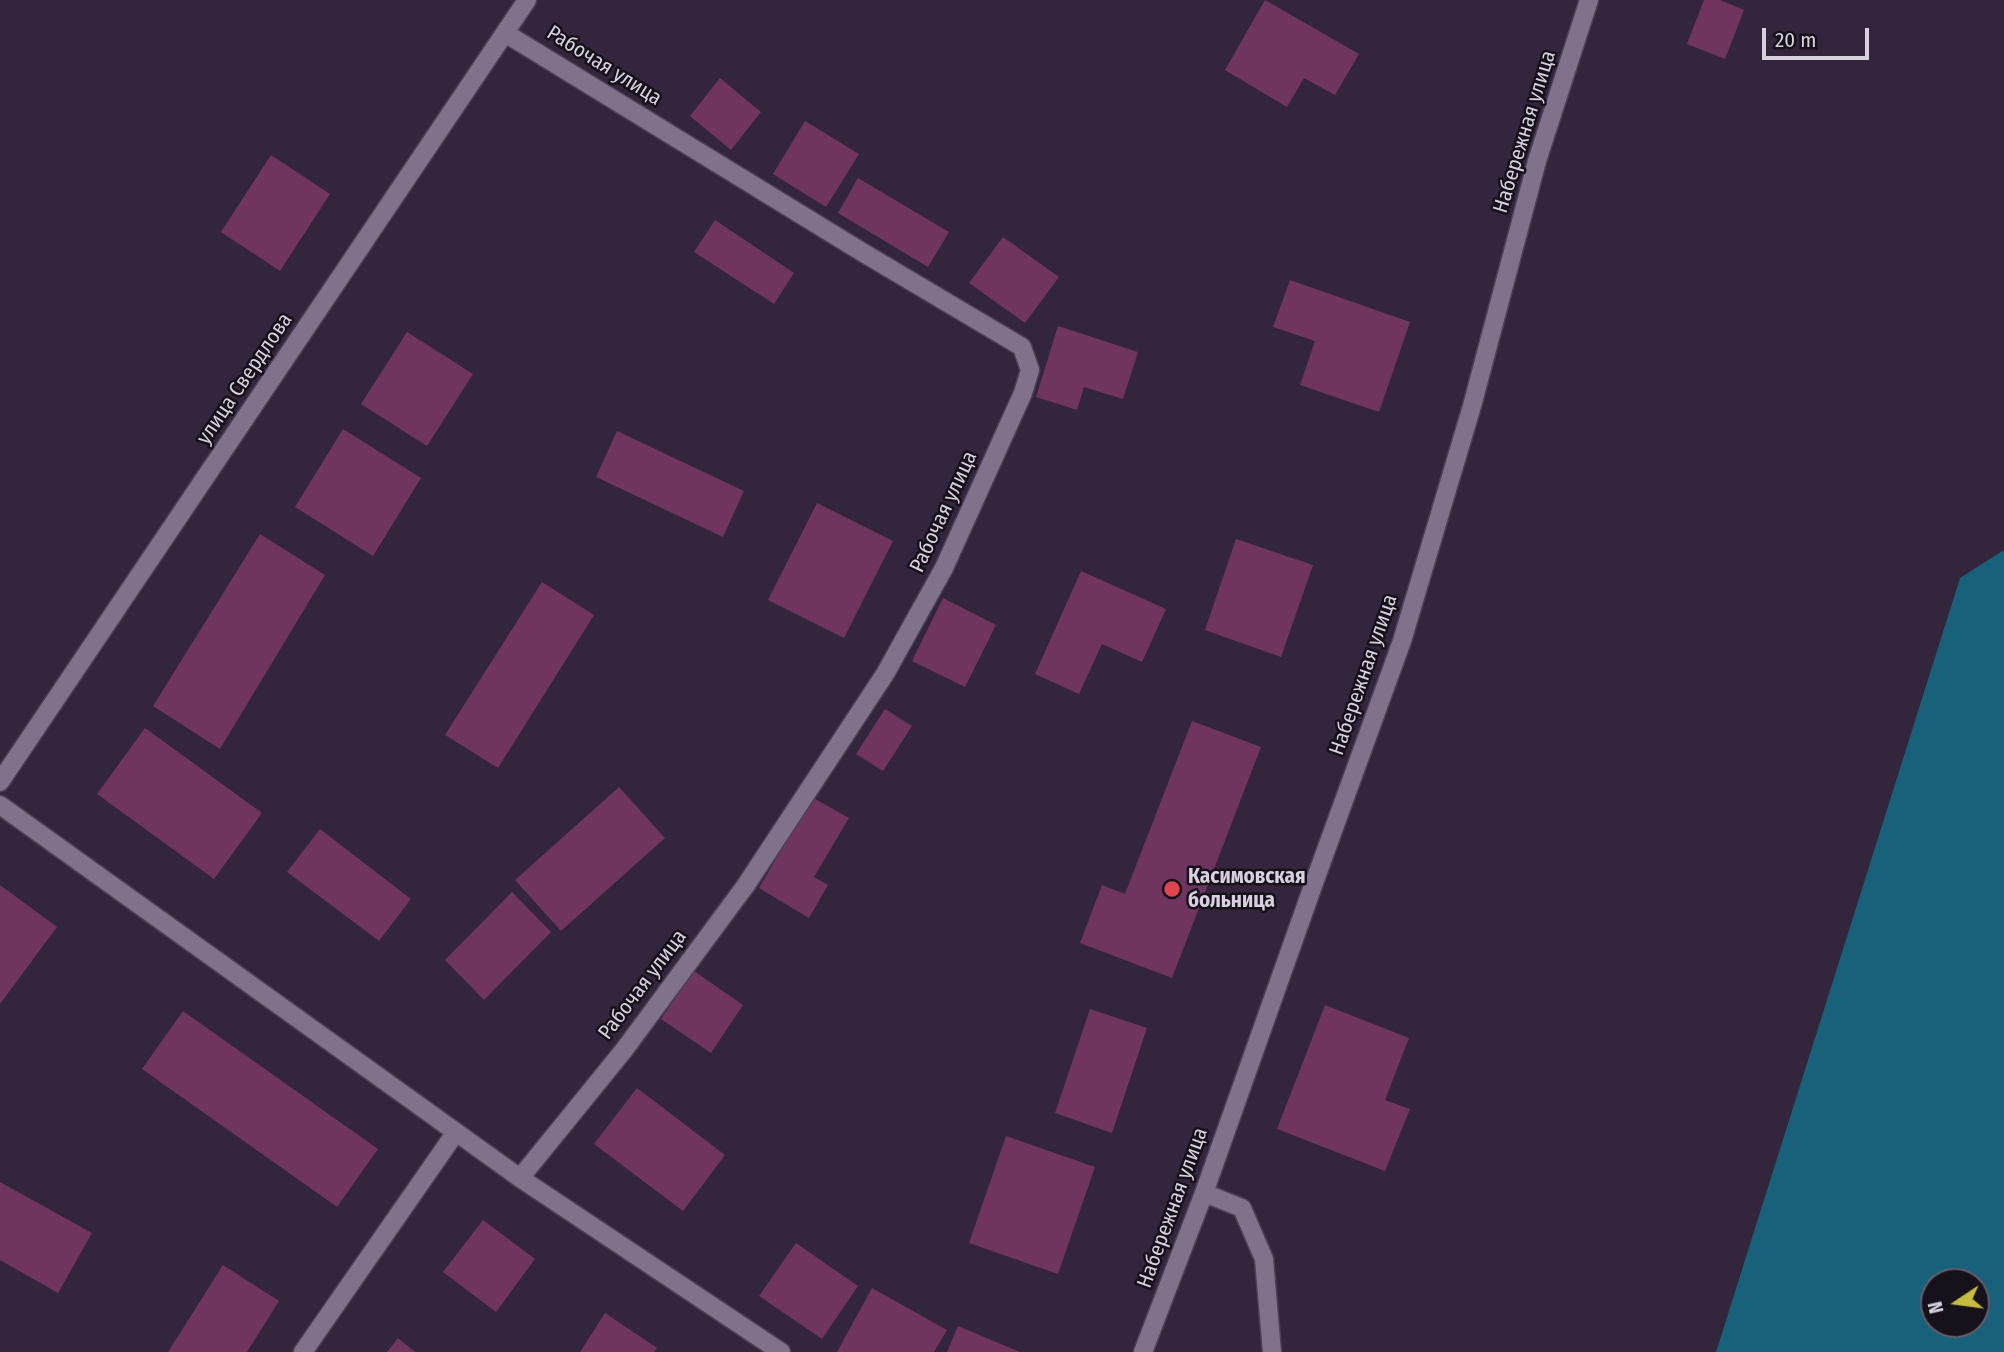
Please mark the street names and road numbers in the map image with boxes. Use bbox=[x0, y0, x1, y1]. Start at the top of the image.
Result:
street label: Рабочая улица bbox=[542, 21, 666, 111]
street label: Набережная улица bbox=[1488, 48, 1562, 216]
street label: улица Свердлова bbox=[192, 309, 298, 449]
street label: Рабочая улица bbox=[905, 447, 983, 577]
street label: Набережная улица bbox=[1325, 591, 1403, 759]
street label: Рабочая улица bbox=[594, 925, 692, 1045]
street label: Набережная улица bbox=[1132, 1125, 1214, 1291]

